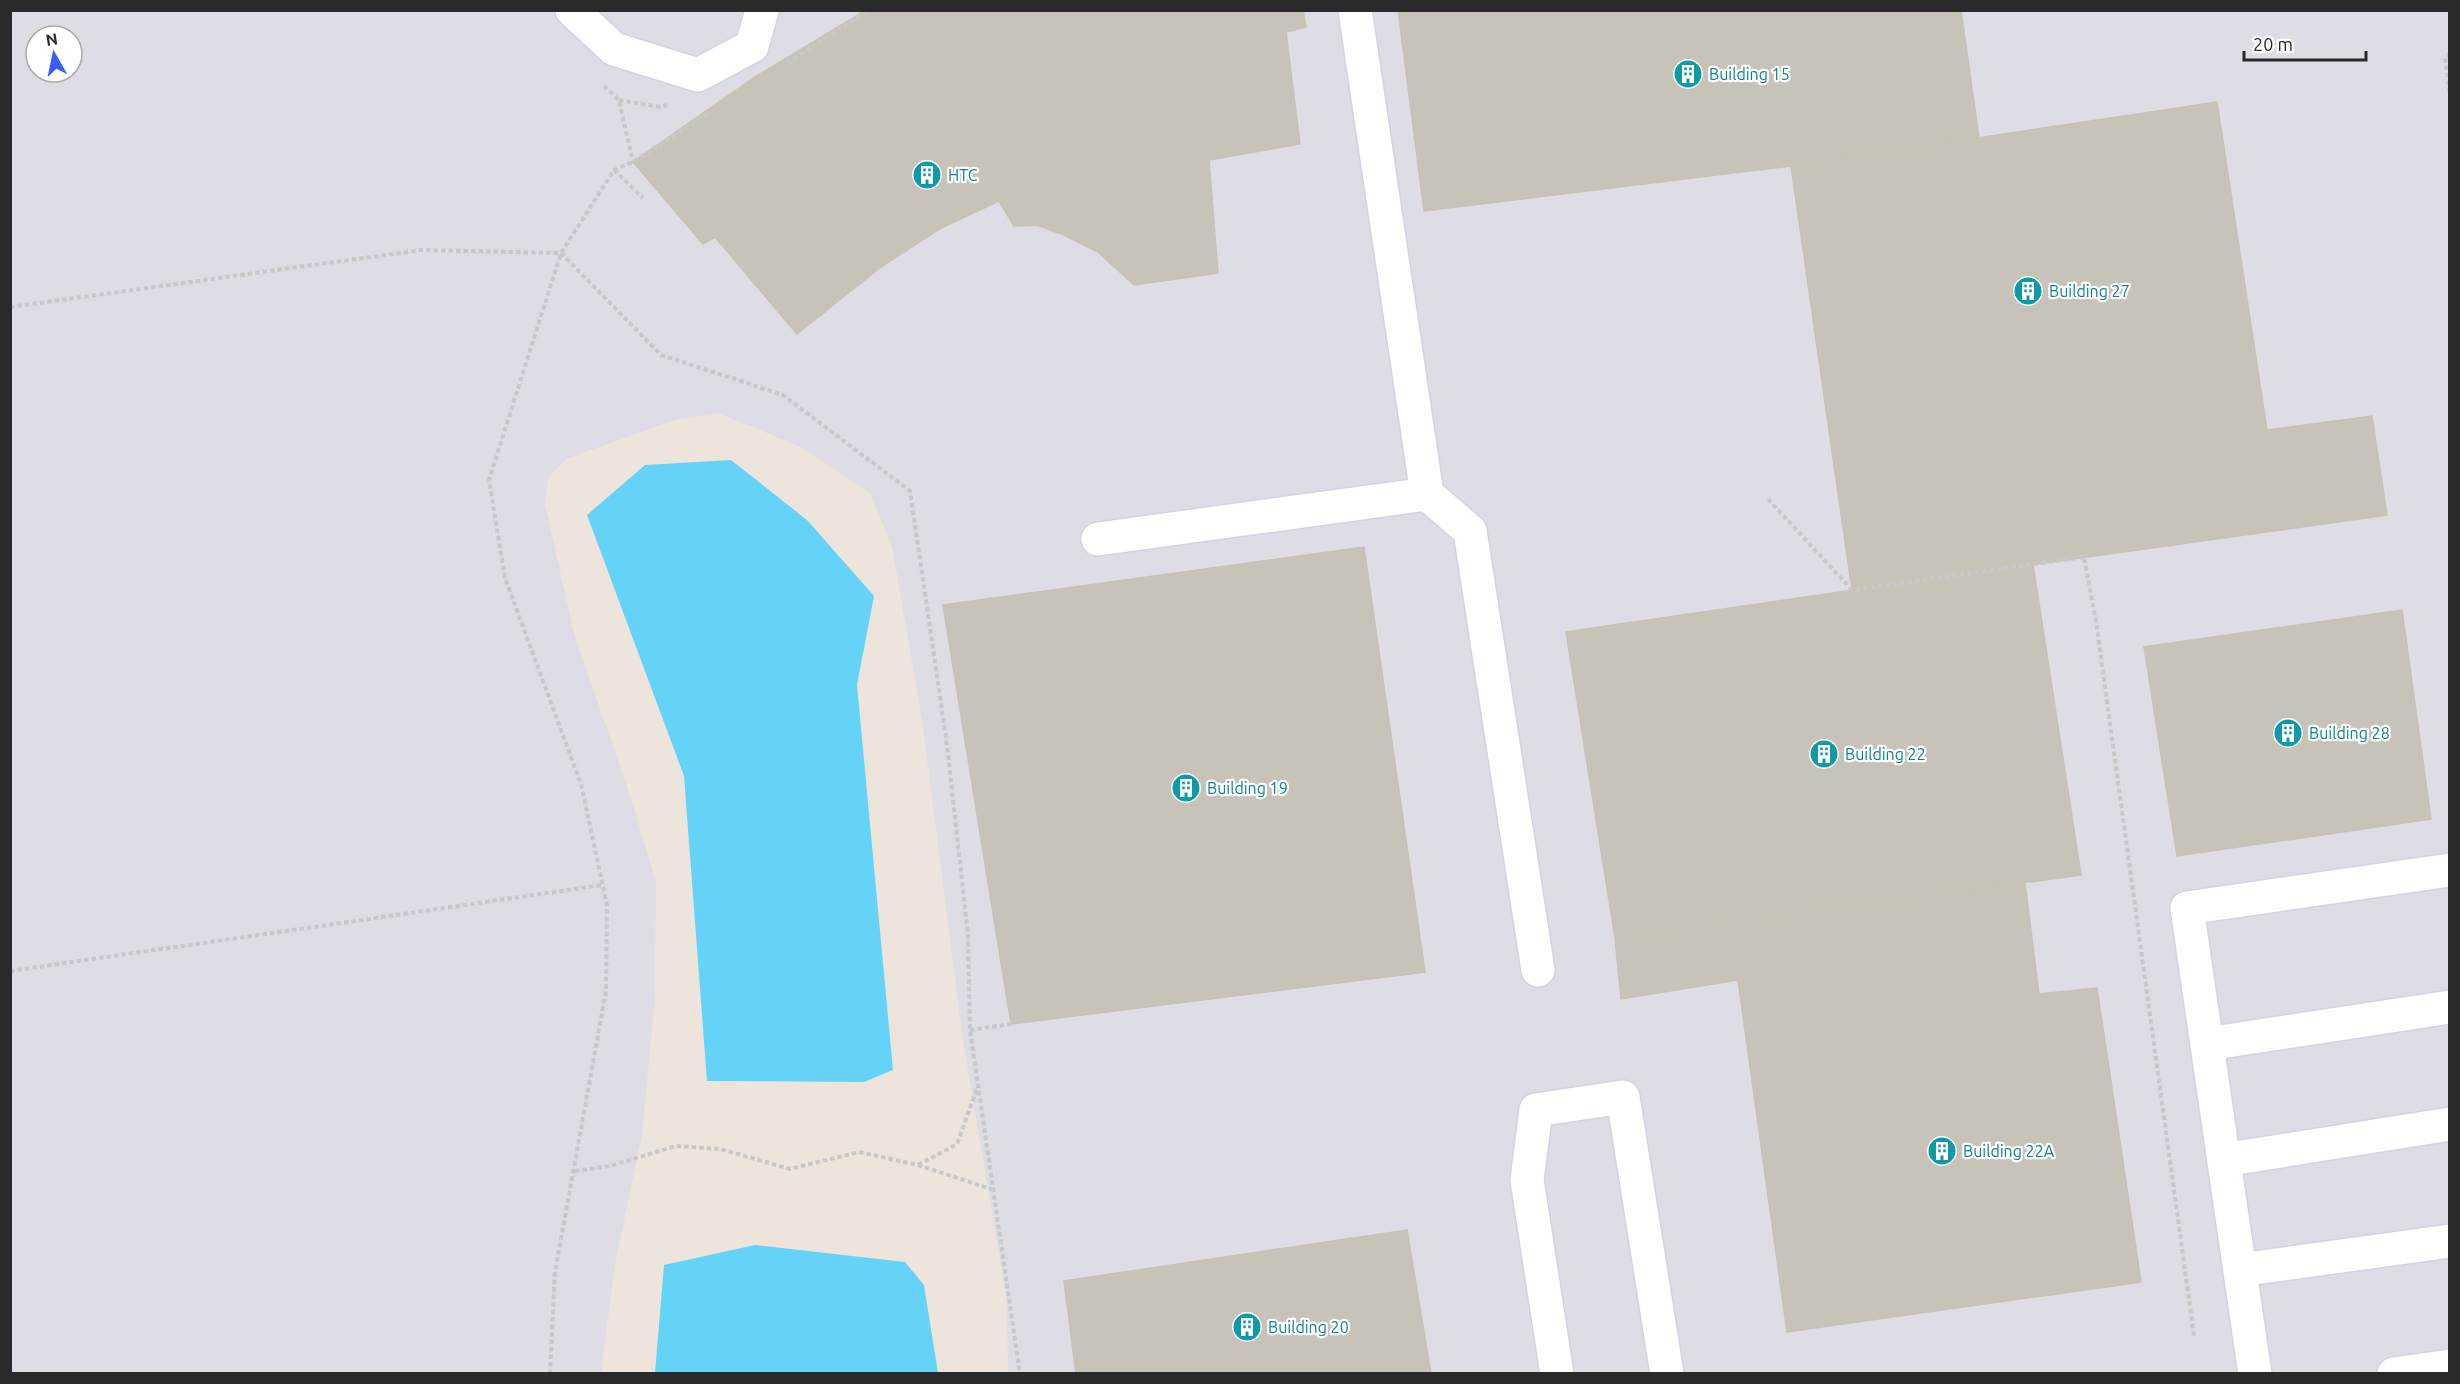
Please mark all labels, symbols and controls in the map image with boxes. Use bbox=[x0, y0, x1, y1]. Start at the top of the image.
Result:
north arrow bbox=[24, 24, 84, 84]
scale bar bbox=[2244, 24, 2366, 62]
text: N bbox=[44, 29, 59, 49]
text: 20 m bbox=[2253, 34, 2293, 54]
building icon: Building 15 bbox=[1672, 58, 1704, 90]
place label: Building 15 bbox=[1709, 65, 1790, 83]
building icon: HTC bbox=[911, 159, 943, 191]
place label: HTC bbox=[948, 166, 978, 184]
building icon: Building 27 bbox=[2012, 275, 2044, 307]
place label: Building 27 bbox=[2049, 282, 2130, 300]
building icon: Building 28 bbox=[2272, 717, 2304, 749]
place label: Building 28 bbox=[2309, 724, 2390, 742]
building icon: Building 22 bbox=[1808, 738, 1840, 770]
place label: Building 22 bbox=[1845, 745, 1926, 763]
building icon: Building 19 bbox=[1170, 772, 1202, 804]
place label: Building 19 bbox=[1207, 779, 1288, 797]
building icon: Building 22A bbox=[1926, 1135, 1958, 1167]
place label: Building 22A bbox=[1963, 1142, 2055, 1160]
building icon: Building 20 bbox=[1231, 1311, 1263, 1343]
place label: Building 20 bbox=[1268, 1318, 1349, 1336]

